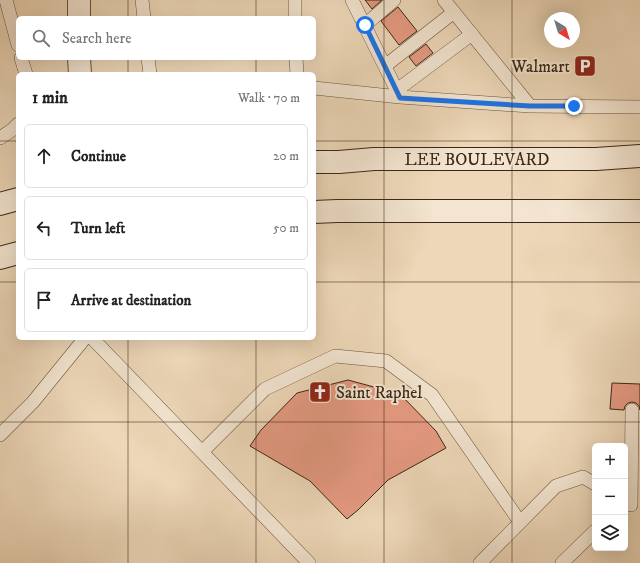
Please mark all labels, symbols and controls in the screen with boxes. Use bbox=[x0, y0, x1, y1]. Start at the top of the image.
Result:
north arrow bbox=[544, 12, 580, 48]
search box bbox=[16, 16, 316, 60]
route start bbox=[356, 16, 374, 34]
icon: search bbox=[30, 27, 52, 49]
text: Search here bbox=[62, 29, 131, 48]
parking icon: Walmart bbox=[572, 53, 598, 79]
place label: Walmart bbox=[510, 56, 571, 78]
text: 1 min bbox=[32, 87, 68, 109]
text: Walk · 70 m bbox=[238, 90, 300, 106]
route end bbox=[565, 97, 583, 115]
icon: ahead bbox=[33, 145, 55, 167]
text: Continue bbox=[71, 147, 126, 166]
text: 20 m bbox=[273, 148, 299, 164]
street label: LEE BOULEVARD bbox=[405, 149, 550, 171]
icon: left bbox=[33, 217, 55, 239]
text: Turn left bbox=[71, 219, 125, 238]
text: 50 m bbox=[273, 220, 299, 236]
icon: arrive bbox=[33, 289, 55, 311]
text: Arrive at destination bbox=[71, 291, 191, 310]
church icon: Saint Raphel bbox=[307, 379, 333, 405]
place label: Saint Raphel bbox=[336, 382, 422, 404]
map controls bbox=[592, 443, 628, 551]
button: + bbox=[592, 443, 628, 479]
button: − bbox=[592, 479, 628, 515]
button: layers bbox=[592, 515, 628, 551]

